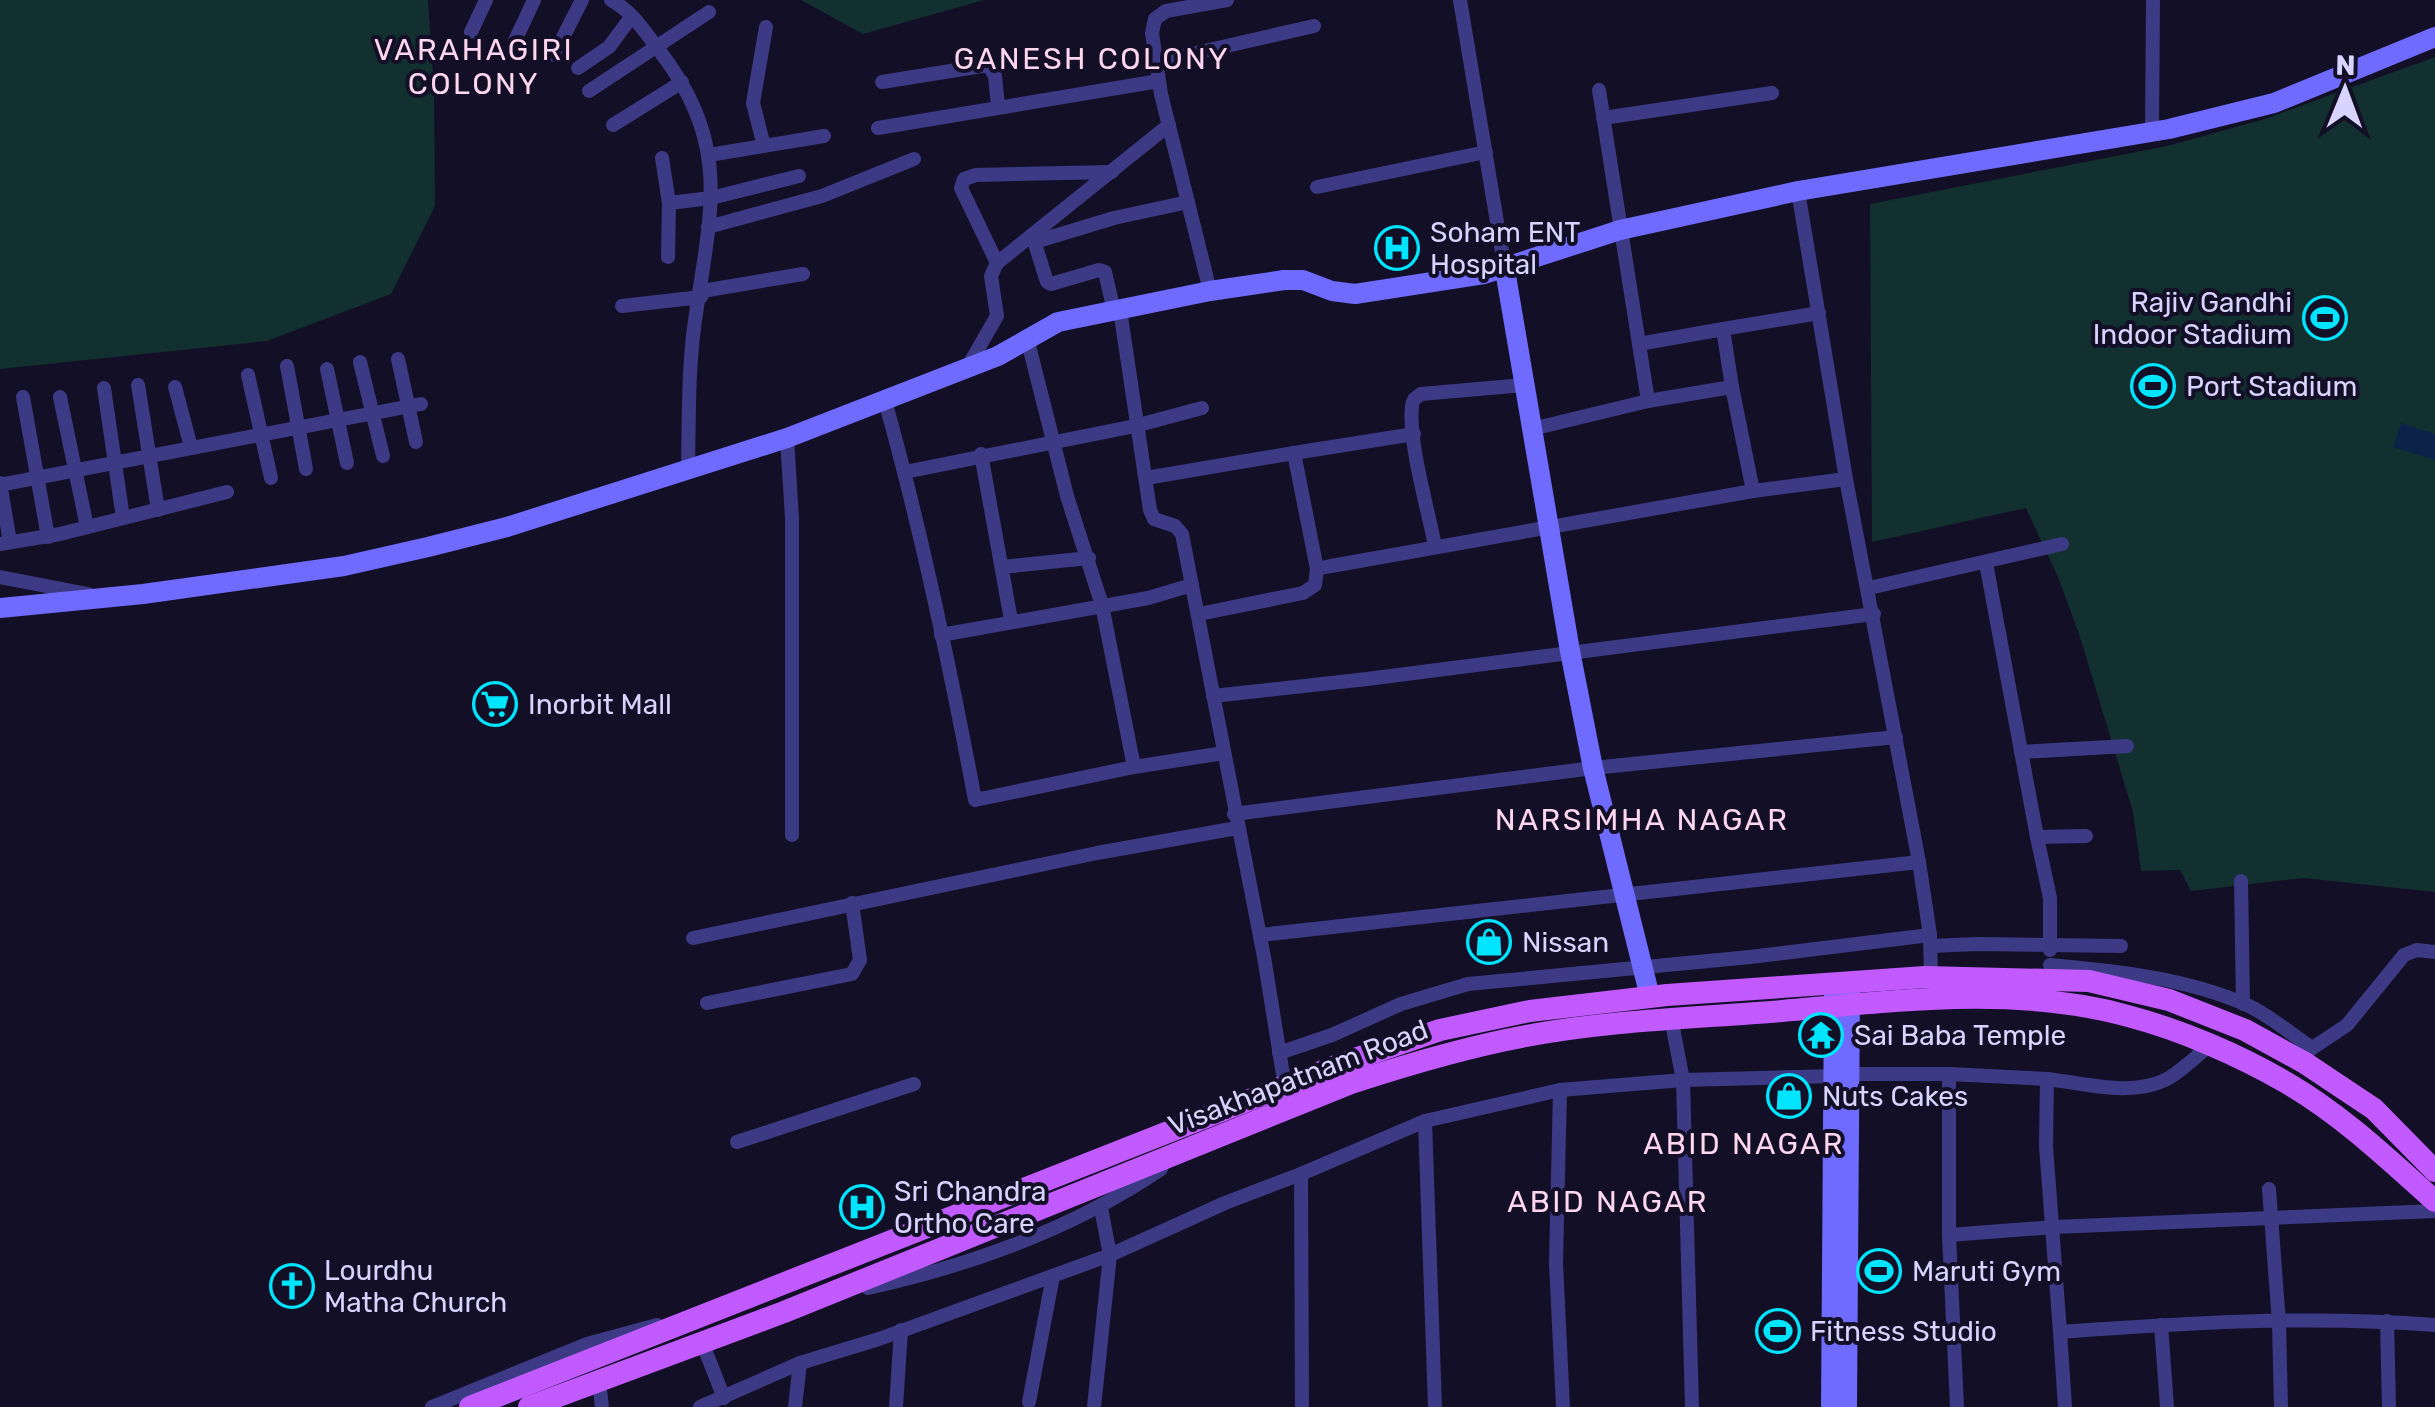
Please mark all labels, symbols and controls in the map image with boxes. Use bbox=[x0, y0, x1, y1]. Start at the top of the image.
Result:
district label: VARAHAGIRI COLONY bbox=[374, 32, 574, 102]
north arrow bbox=[2295, 40, 2395, 140]
district label: GANESH COLONY bbox=[954, 41, 1230, 77]
text: N bbox=[2335, 49, 2356, 82]
place label: Soham ENT Hospital bbox=[1430, 216, 1580, 281]
hospital icon: Soham ENT Hospital bbox=[1374, 225, 1420, 271]
place label: Rajiv Gandhi Indoor Stadium bbox=[2093, 286, 2292, 351]
sports icon: Rajiv Gandhi Indoor Stadium bbox=[2302, 295, 2348, 341]
sports icon: Port Stadium bbox=[2130, 363, 2176, 409]
place label: Port Stadium bbox=[2186, 370, 2357, 403]
supermarket icon: Inorbit Mall bbox=[472, 681, 518, 727]
place label: Inorbit Mall bbox=[528, 688, 672, 721]
district label: NARSIMHA NAGAR bbox=[1495, 802, 1789, 838]
shop icon: Nissan bbox=[1466, 919, 1512, 965]
place label: Nissan bbox=[1522, 926, 1609, 959]
temple icon: Sai Baba Temple bbox=[1798, 1012, 1844, 1058]
street label: Visakhapatnam Road bbox=[1164, 1013, 1433, 1142]
place label: Sai Baba Temple bbox=[1854, 1019, 2066, 1052]
shop icon: Nuts Cakes bbox=[1766, 1073, 1812, 1119]
place label: Nuts Cakes bbox=[1822, 1080, 1968, 1113]
district label: ABID NAGAR bbox=[1643, 1126, 1845, 1162]
place label: Sri Chandra Ortho Care bbox=[894, 1175, 1046, 1240]
hospital icon: Sri Chandra Ortho Care bbox=[839, 1184, 885, 1230]
district label: ABID NAGAR bbox=[1507, 1184, 1709, 1220]
sports icon: Maruti Gym bbox=[1856, 1248, 1902, 1294]
place label: Lourdhu Matha Church bbox=[324, 1254, 507, 1319]
place label: Maruti Gym bbox=[1912, 1255, 2061, 1288]
church icon: Lourdhu Matha Church bbox=[269, 1263, 315, 1309]
sports icon: Fitness Studio bbox=[1755, 1308, 1801, 1354]
place label: Fitness Studio bbox=[1810, 1315, 1997, 1348]

